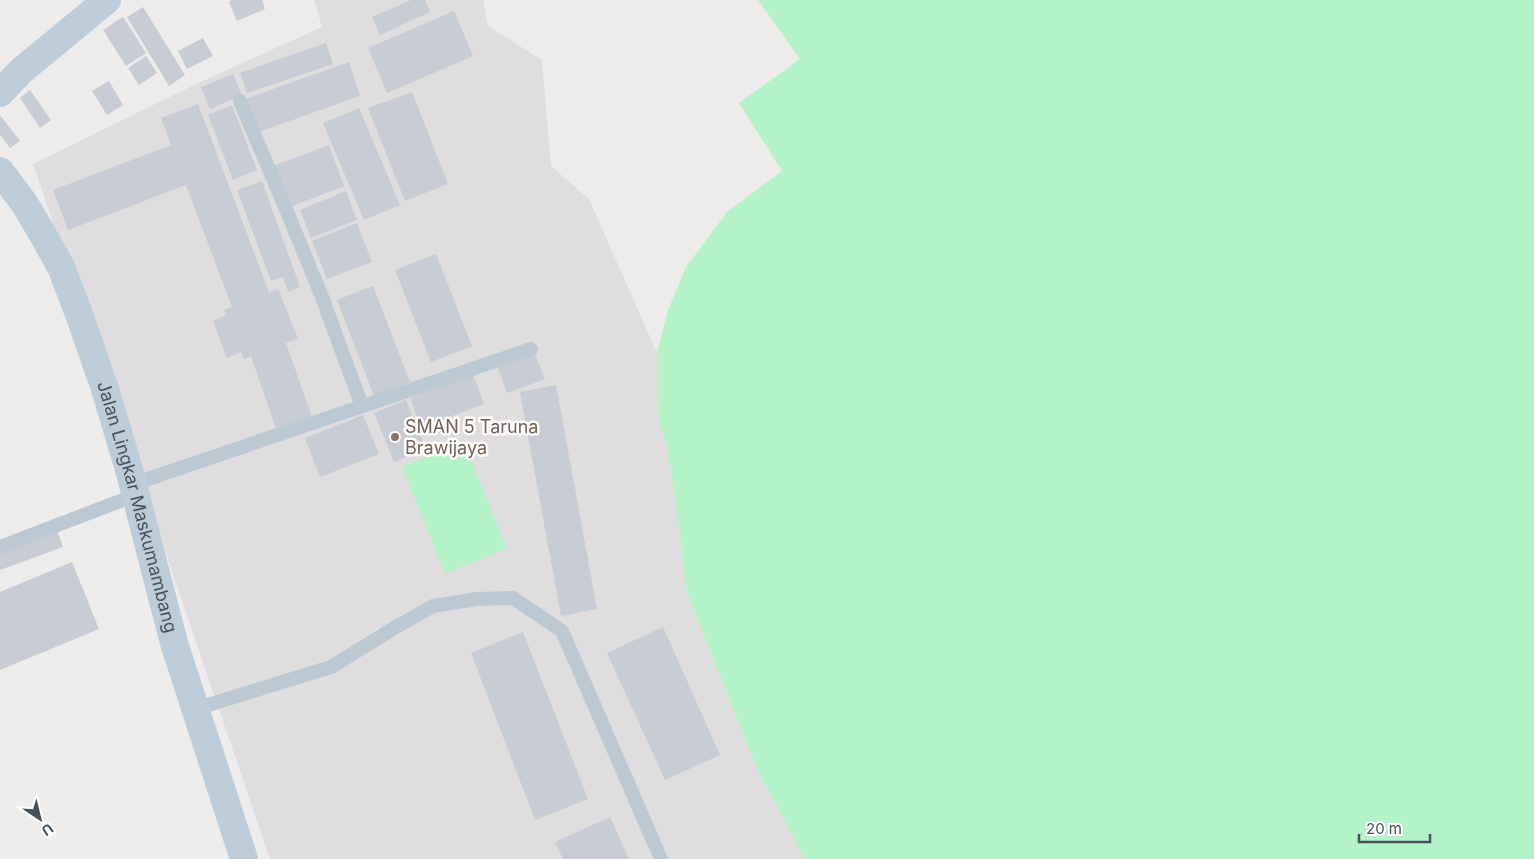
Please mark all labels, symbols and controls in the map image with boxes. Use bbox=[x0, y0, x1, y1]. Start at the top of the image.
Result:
street label: Jalan Lingkar Maskumambang bbox=[93, 378, 182, 635]
place label: SMAN 5 Taruna Brawijaya bbox=[405, 416, 538, 458]
marker: SMAN 5 Taruna Brawijaya bbox=[389, 431, 401, 443]
north arrow bbox=[15, 794, 65, 844]
scale bar bbox=[1359, 812, 1430, 844]
text: 20 m bbox=[1366, 819, 1402, 838]
text: U bbox=[39, 820, 57, 840]

